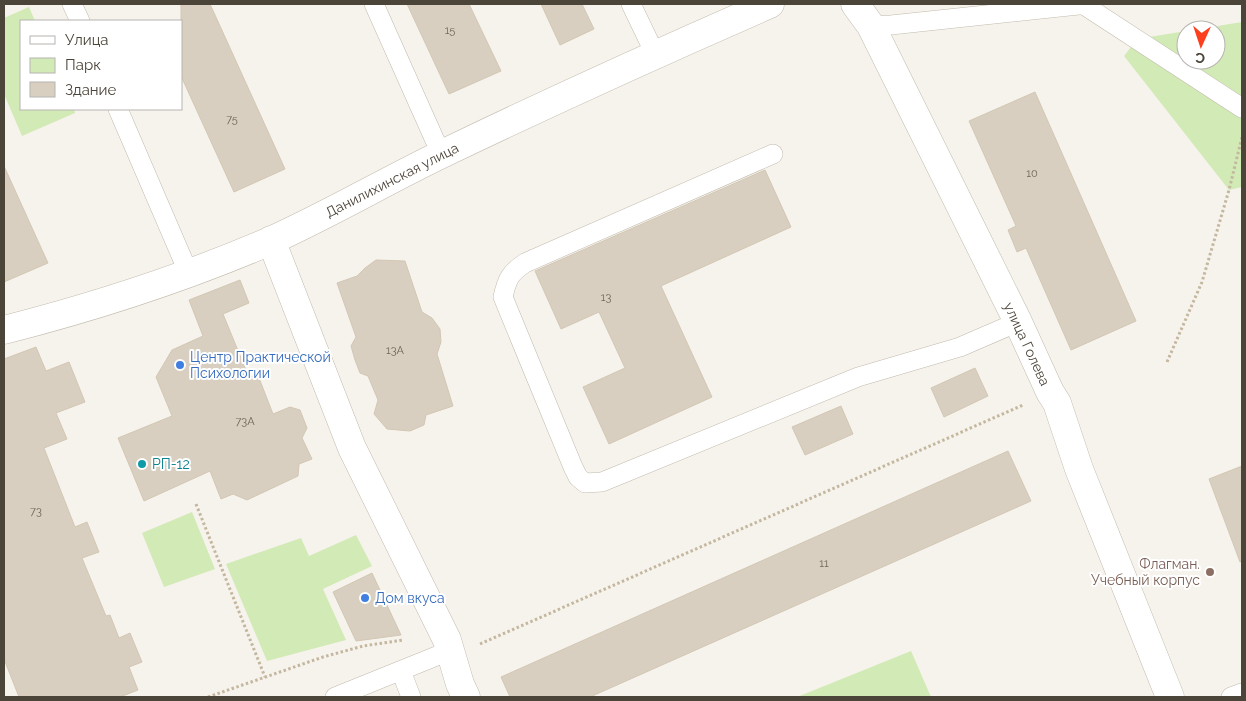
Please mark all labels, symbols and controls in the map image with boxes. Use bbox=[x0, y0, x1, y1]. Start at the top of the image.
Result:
legend bbox=[20, 20, 182, 110]
north arrow bbox=[1176, 20, 1226, 70]
house number: 15 bbox=[445, 24, 455, 37]
text: Улица bbox=[65, 31, 109, 49]
text: С bbox=[1195, 50, 1206, 66]
text: Парк bbox=[65, 56, 101, 74]
text: Здание bbox=[65, 81, 117, 99]
house number: 75 bbox=[226, 113, 238, 126]
street label: Данилихинская улица bbox=[323, 139, 461, 221]
house number: 10 bbox=[1026, 167, 1038, 180]
house number: 13 bbox=[601, 291, 611, 304]
street label: улица Голева bbox=[1001, 300, 1053, 388]
house number: 13А bbox=[386, 344, 405, 357]
place label: Центр Практической Психологии bbox=[190, 349, 331, 381]
marker: Центр Практической Психологии bbox=[174, 359, 186, 371]
house number: 73А bbox=[235, 415, 255, 428]
place label: РП-12 bbox=[152, 456, 190, 472]
marker: РП-12 bbox=[136, 458, 148, 470]
house number: 73 bbox=[30, 505, 42, 518]
place label: Флагман. Учебный корпус bbox=[1091, 556, 1200, 588]
house number: 11 bbox=[819, 557, 829, 570]
marker: Флагман. Учебный корпус bbox=[1204, 566, 1216, 578]
place label: Дом вкуса bbox=[375, 590, 445, 606]
marker: Дом вкуса bbox=[359, 592, 371, 604]

